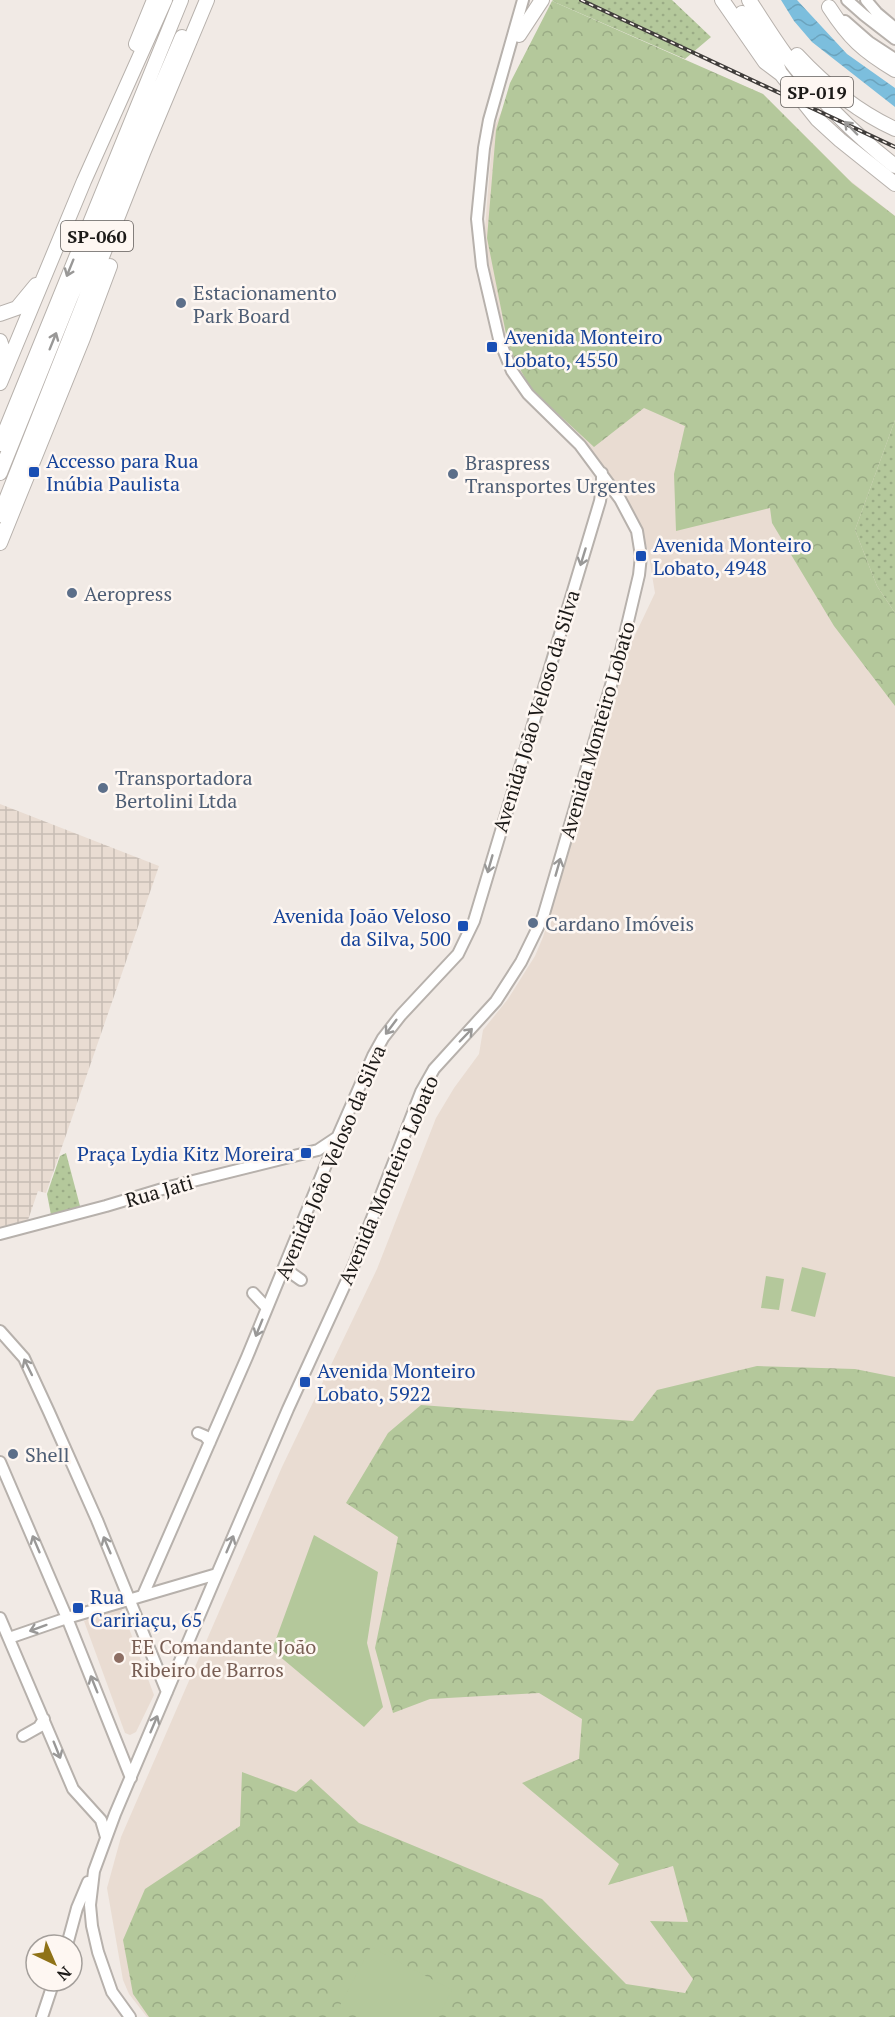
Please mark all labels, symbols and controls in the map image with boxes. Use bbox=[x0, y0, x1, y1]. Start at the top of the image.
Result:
road number: SP-019 bbox=[781, 77, 853, 107]
one-way arrow bbox=[843, 120, 858, 135]
road number: SP-060 bbox=[61, 221, 133, 251]
one-way arrow bbox=[64, 258, 75, 276]
place label: Estacionamento Park Board bbox=[193, 279, 337, 329]
marker: Estacionamento Park Board bbox=[174, 296, 188, 310]
place label: Avenida Monteiro Lobato, 4550 bbox=[504, 323, 663, 373]
one-way arrow bbox=[48, 332, 59, 351]
marker: Avenida Monteiro Lobato, 4550 bbox=[485, 340, 499, 354]
place label: Accesso para Rua Inúbia Paulista bbox=[46, 447, 199, 497]
place label: Braspress Transportes Urgentes bbox=[465, 449, 656, 499]
marker: Accesso para Rua Inúbia Paulista bbox=[27, 465, 41, 479]
marker: Braspress Transportes Urgentes bbox=[446, 467, 460, 481]
place label: Avenida Monteiro Lobato, 4948 bbox=[653, 531, 812, 581]
one-way arrow bbox=[577, 547, 588, 566]
marker: Avenida Monteiro Lobato, 4948 bbox=[634, 549, 648, 563]
place label: Aeropress bbox=[84, 580, 172, 607]
marker: Aeropress bbox=[65, 586, 79, 600]
street label: Avenida João Veloso da Silva bbox=[486, 587, 586, 835]
street label: Avenida Monteiro Lobato bbox=[553, 618, 641, 842]
place label: Transportadora Bertolini Ltda bbox=[115, 764, 253, 814]
marker: Transportadora Bertolini Ltda bbox=[96, 781, 110, 795]
one-way arrow bbox=[484, 854, 495, 873]
one-way arrow bbox=[553, 857, 565, 876]
place label: Avenida João Veloso da Silva, 500 bbox=[273, 902, 451, 952]
place label: Cardano Imóveis bbox=[545, 910, 694, 937]
marker: Cardano Imóveis bbox=[526, 916, 540, 930]
marker: Avenida João Veloso da Silva, 500 bbox=[456, 919, 470, 933]
one-way arrow bbox=[385, 1019, 397, 1035]
one-way arrow bbox=[458, 1028, 473, 1043]
street label: Avenida João Veloso da Silva bbox=[268, 1041, 392, 1283]
street label: Avenida Monteiro Lobato bbox=[332, 1071, 444, 1289]
place label: Praça Lydia Kitz Moreira bbox=[77, 1140, 294, 1167]
marker: Praça Lydia Kitz Moreira bbox=[299, 1146, 313, 1160]
street label: Rua Jati bbox=[122, 1168, 196, 1214]
one-way arrow bbox=[253, 1318, 264, 1337]
place label: Avenida Monteiro Lobato, 5922 bbox=[317, 1357, 476, 1407]
one-way arrow bbox=[21, 1359, 33, 1377]
marker: Avenida Monteiro Lobato, 5922 bbox=[298, 1375, 312, 1389]
place label: Shell bbox=[25, 1441, 70, 1468]
marker: Shell bbox=[6, 1447, 20, 1461]
one-way arrow bbox=[30, 1536, 41, 1554]
one-way arrow bbox=[101, 1536, 112, 1555]
one-way arrow bbox=[225, 1536, 236, 1554]
place label: Rua Caririaçu, 65 bbox=[90, 1583, 202, 1633]
marker: Rua Caririaçu, 65 bbox=[71, 1601, 85, 1615]
one-way arrow bbox=[29, 1623, 48, 1634]
place label: EE Comandante João Ribeiro de Barros bbox=[131, 1633, 316, 1683]
marker: EE Comandante João Ribeiro de Barros bbox=[112, 1651, 126, 1665]
one-way arrow bbox=[88, 1676, 99, 1694]
one-way arrow bbox=[149, 1715, 160, 1734]
one-way arrow bbox=[52, 1740, 63, 1758]
north arrow bbox=[24, 1933, 84, 1993]
text: N bbox=[52, 1962, 76, 1986]

